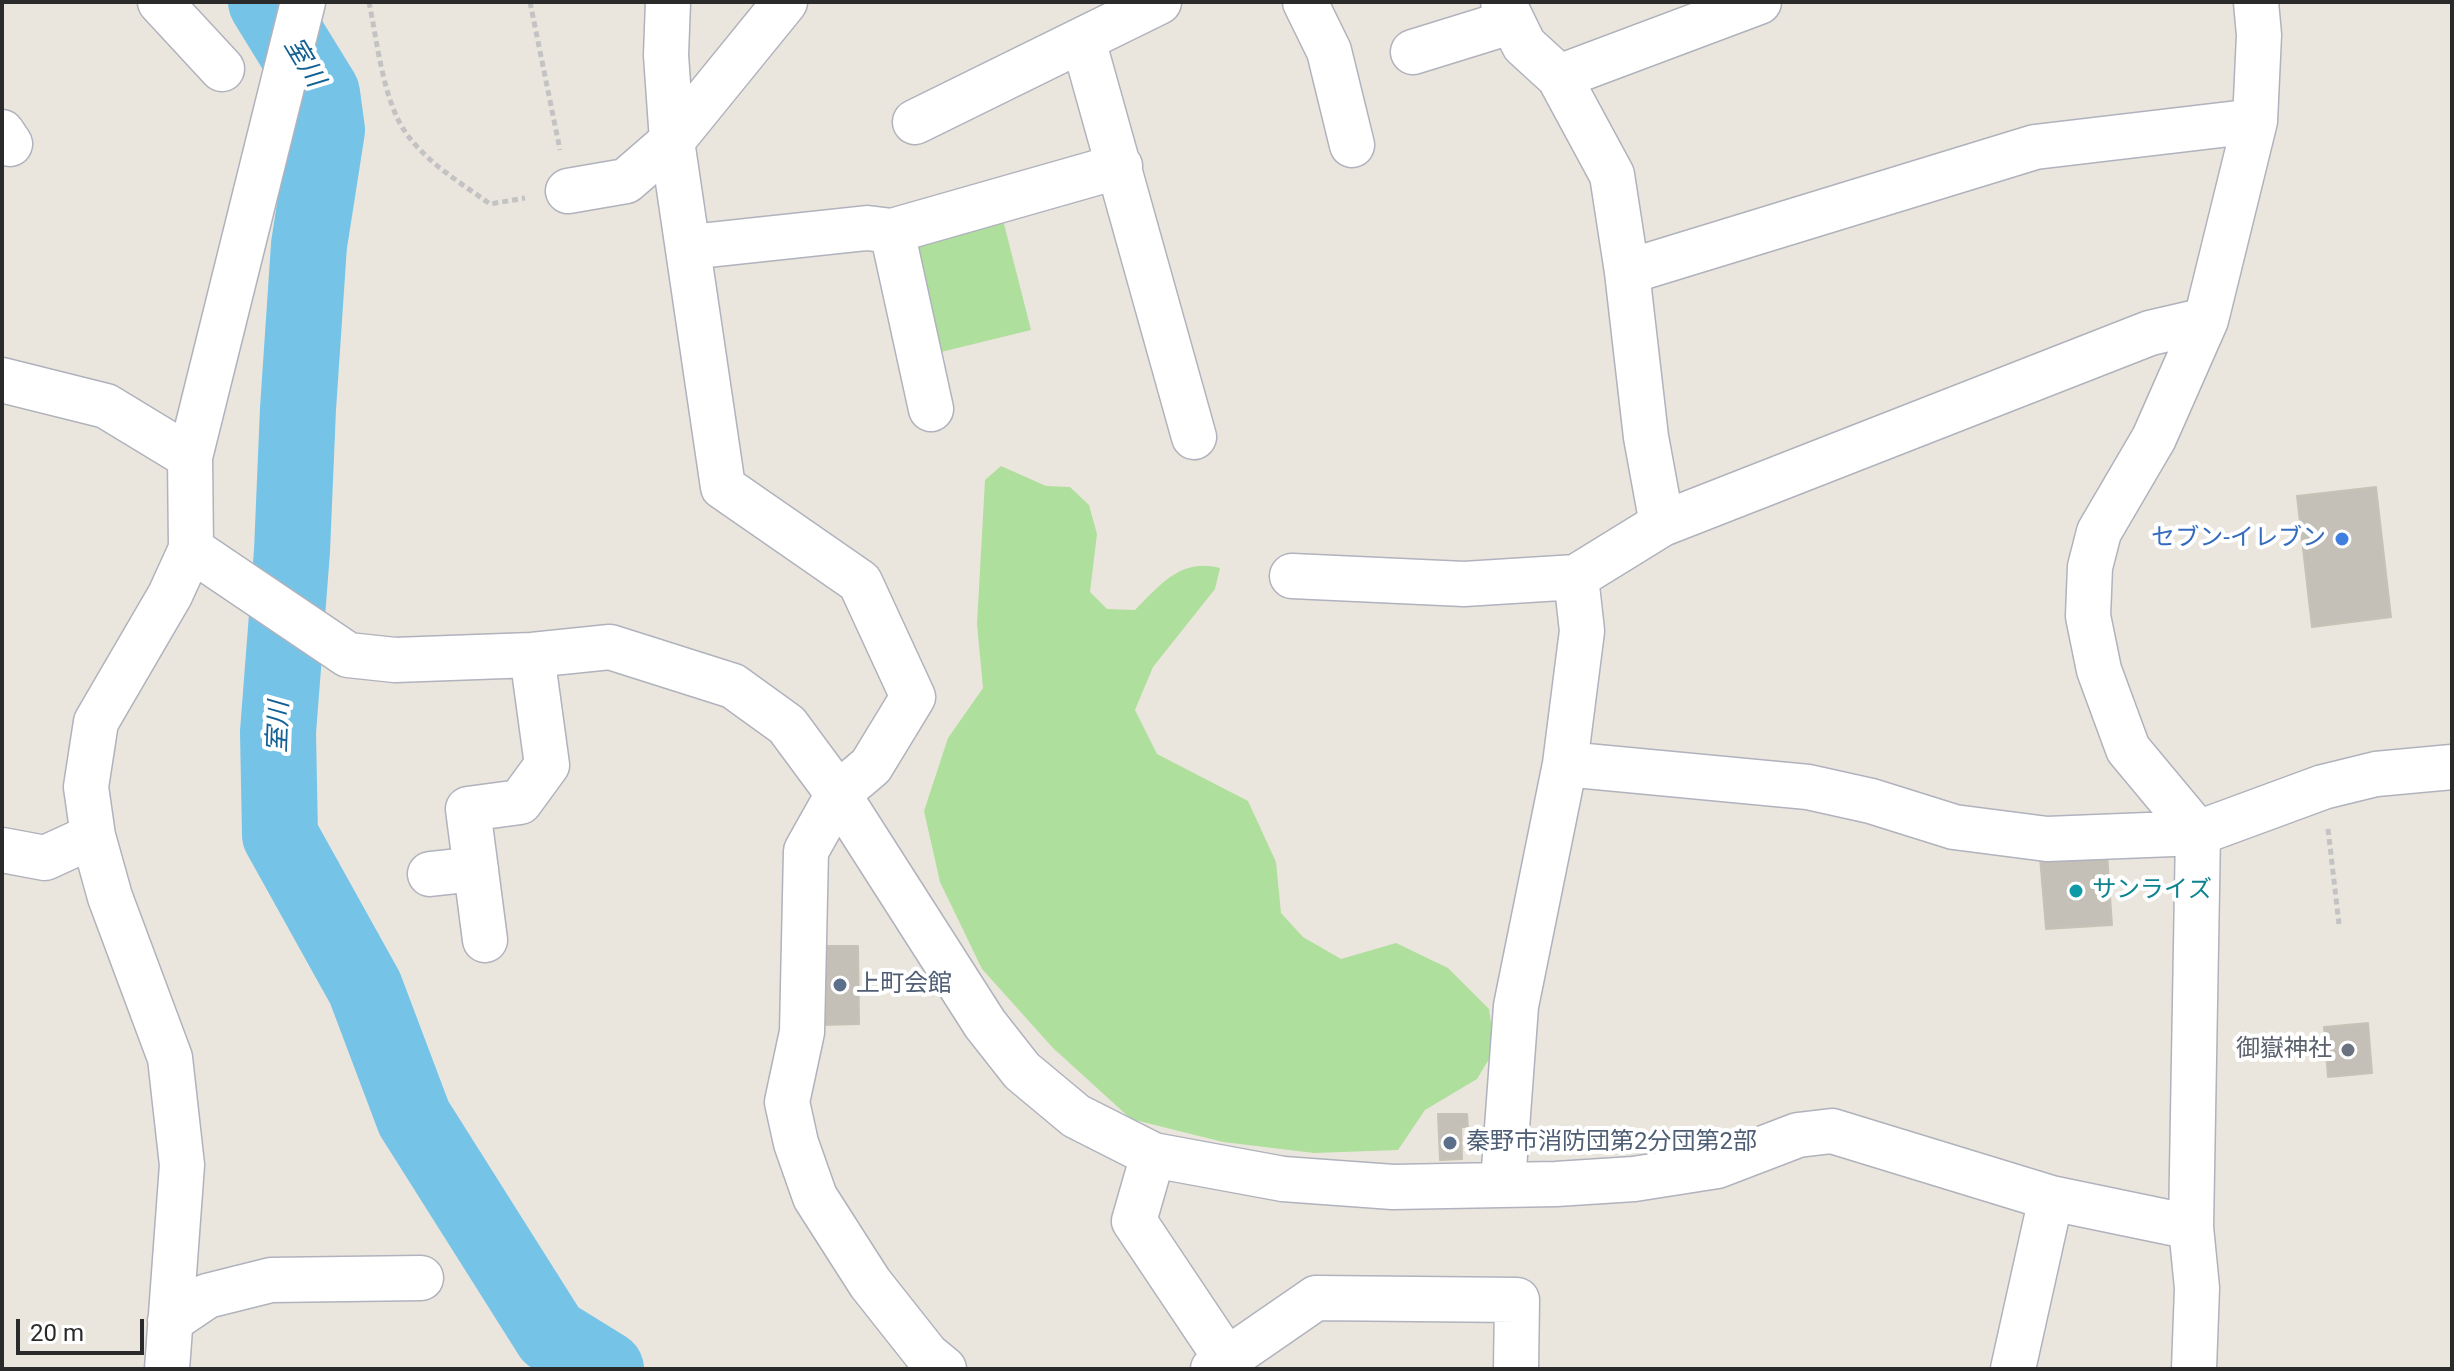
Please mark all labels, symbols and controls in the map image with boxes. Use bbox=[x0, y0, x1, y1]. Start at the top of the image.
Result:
water label: 室川 bbox=[276, 33, 330, 93]
place label: セブン-イレブン bbox=[2151, 525, 2326, 553]
marker: セブン-イレブン bbox=[2333, 530, 2351, 548]
water label: 室川 bbox=[264, 700, 296, 754]
place label: サンライズ bbox=[2092, 877, 2212, 905]
marker: サンライズ bbox=[2067, 882, 2085, 900]
place label: 上町会館 bbox=[856, 971, 952, 999]
marker: 上町会館 bbox=[831, 976, 849, 994]
place label: 御嶽神社 bbox=[2236, 1036, 2332, 1064]
marker: 御嶽神社 bbox=[2339, 1041, 2357, 1059]
place label: 秦野市消防団第2分団第2部 bbox=[1466, 1129, 1757, 1157]
marker: 秦野市消防団第2分団第2部 bbox=[1441, 1134, 1459, 1152]
scale bar bbox=[20, 1303, 148, 1353]
text: 20 m bbox=[30, 1319, 84, 1347]

